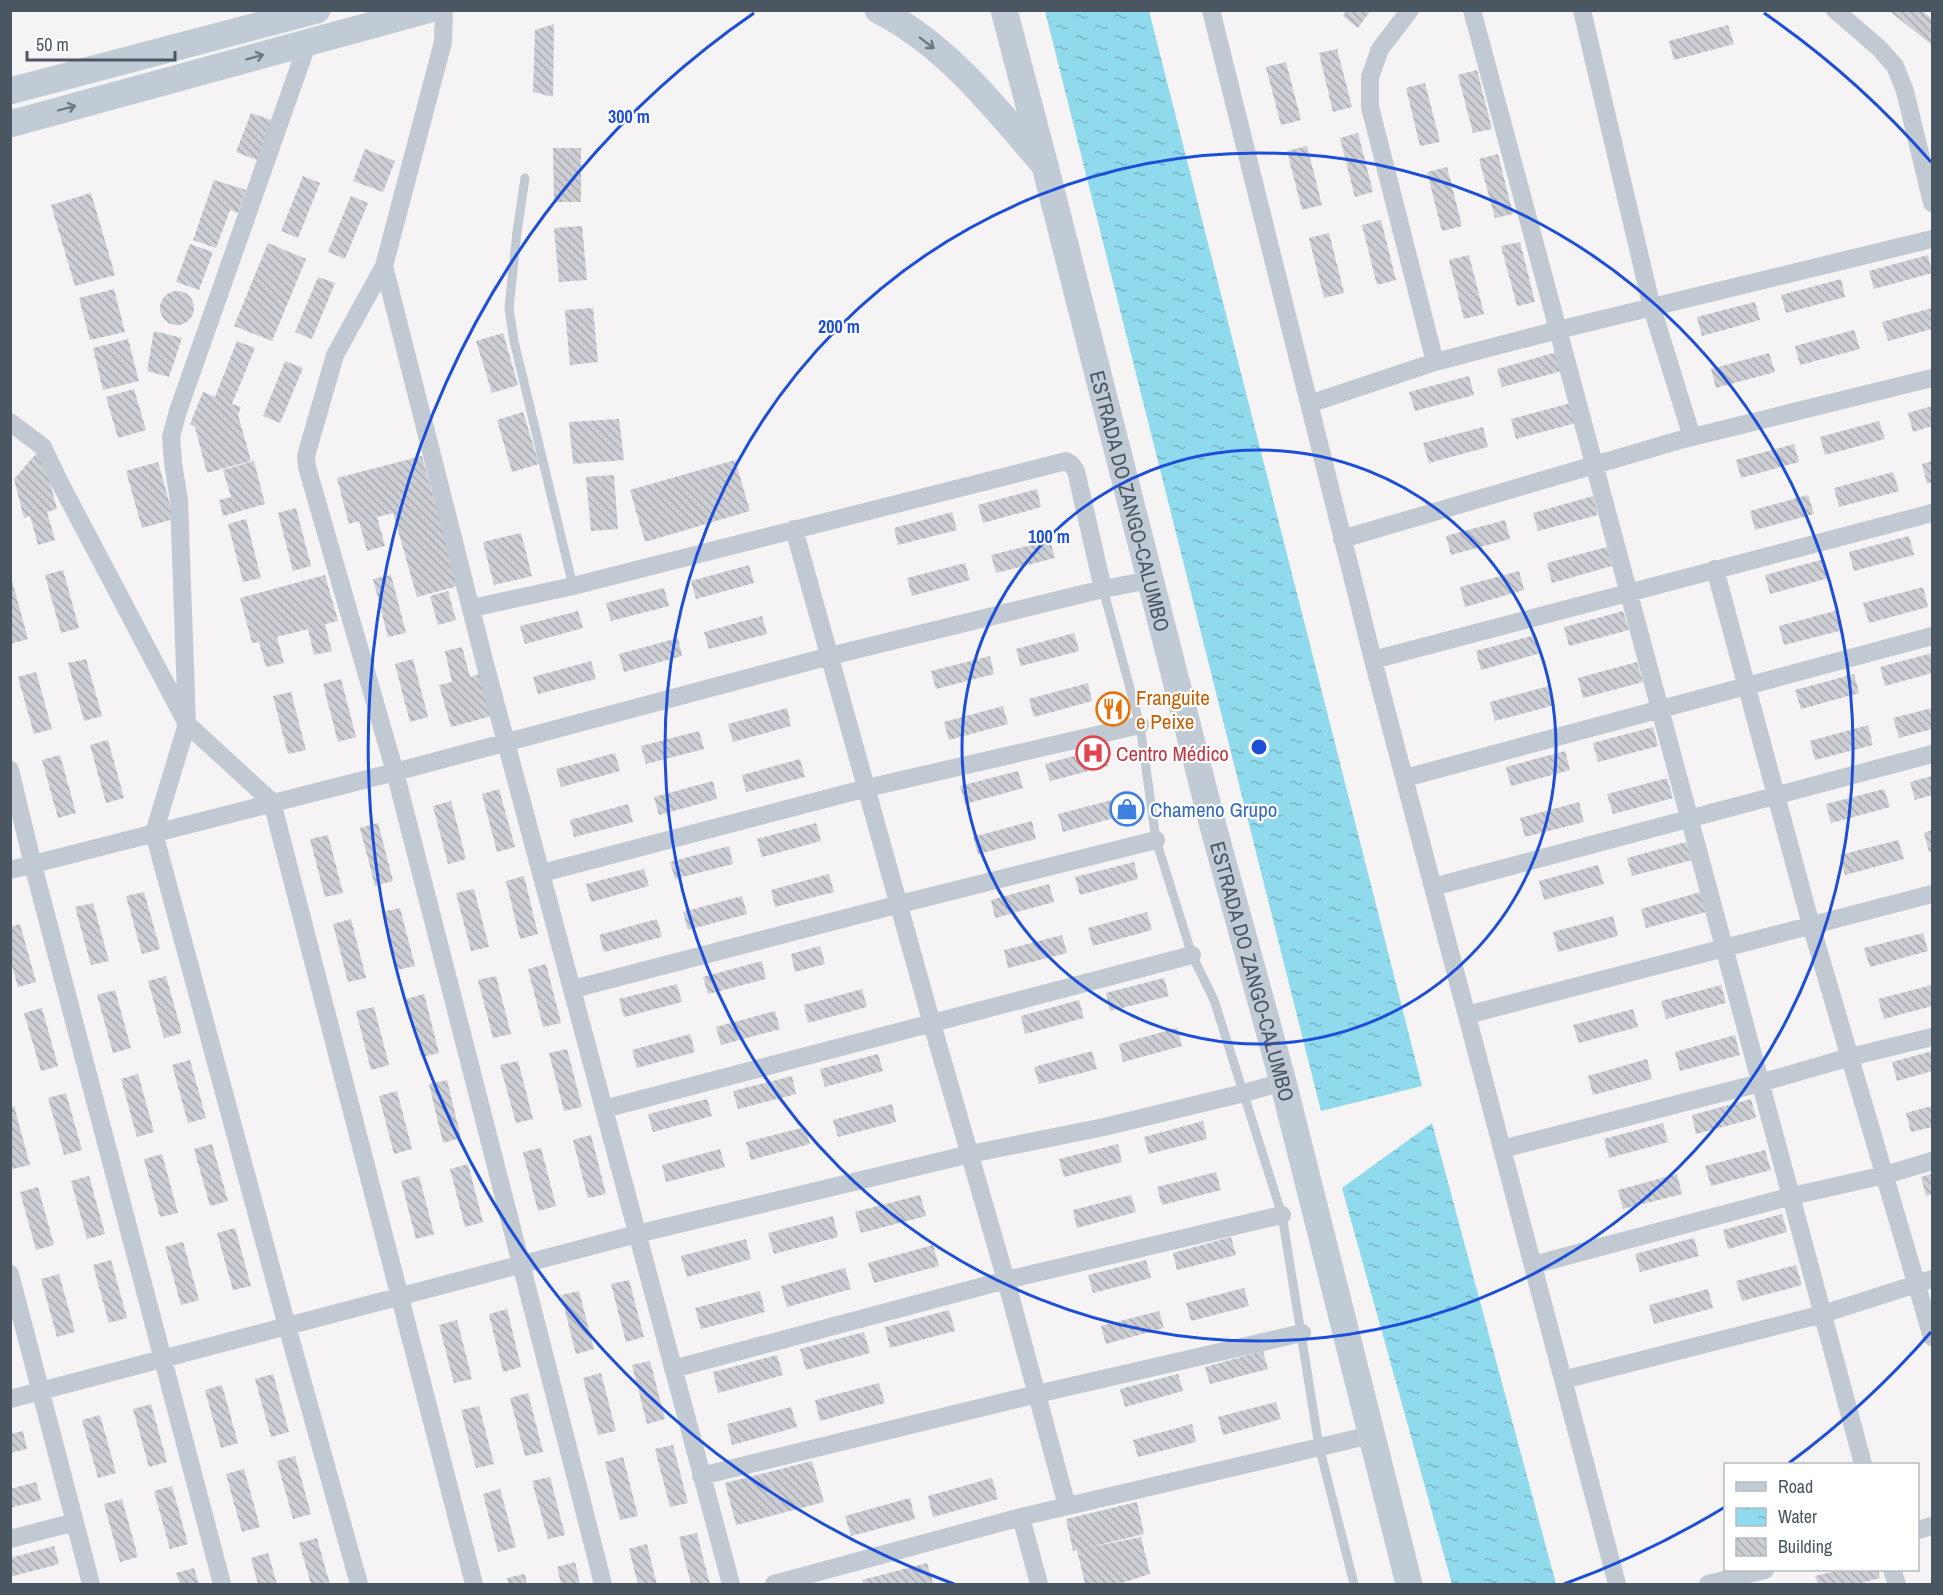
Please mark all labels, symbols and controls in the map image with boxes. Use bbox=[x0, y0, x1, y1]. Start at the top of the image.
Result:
scale bar bbox=[27, 24, 176, 62]
text: 50 m bbox=[36, 32, 69, 57]
one-way arrow bbox=[918, 36, 934, 49]
one-way arrow bbox=[245, 51, 264, 62]
one-way arrow bbox=[57, 102, 76, 114]
text: 300 m bbox=[608, 104, 650, 129]
text: 200 m bbox=[818, 314, 860, 339]
street label: ESTRADA DO ZANGO-CALUMBO bbox=[1083, 368, 1177, 635]
text: 100 m bbox=[1028, 524, 1070, 549]
place label: Franguite e Peixe bbox=[1136, 683, 1210, 736]
restaurant icon: Franguite e Peixe bbox=[1095, 691, 1131, 727]
hospital icon: Centro Médico bbox=[1075, 735, 1111, 771]
centre of rings bbox=[1249, 737, 1269, 757]
place label: Centro Médico bbox=[1116, 739, 1229, 768]
shop icon: Chameno Grupo bbox=[1109, 791, 1145, 827]
place label: Chameno Grupo bbox=[1150, 795, 1277, 824]
street label: ESTRADA DO ZANGO-CALUMBO bbox=[1203, 838, 1302, 1104]
legend bbox=[1724, 1463, 1919, 1571]
text: Road bbox=[1778, 1474, 1813, 1499]
text: Water bbox=[1778, 1504, 1817, 1529]
text: Building bbox=[1778, 1534, 1833, 1559]

